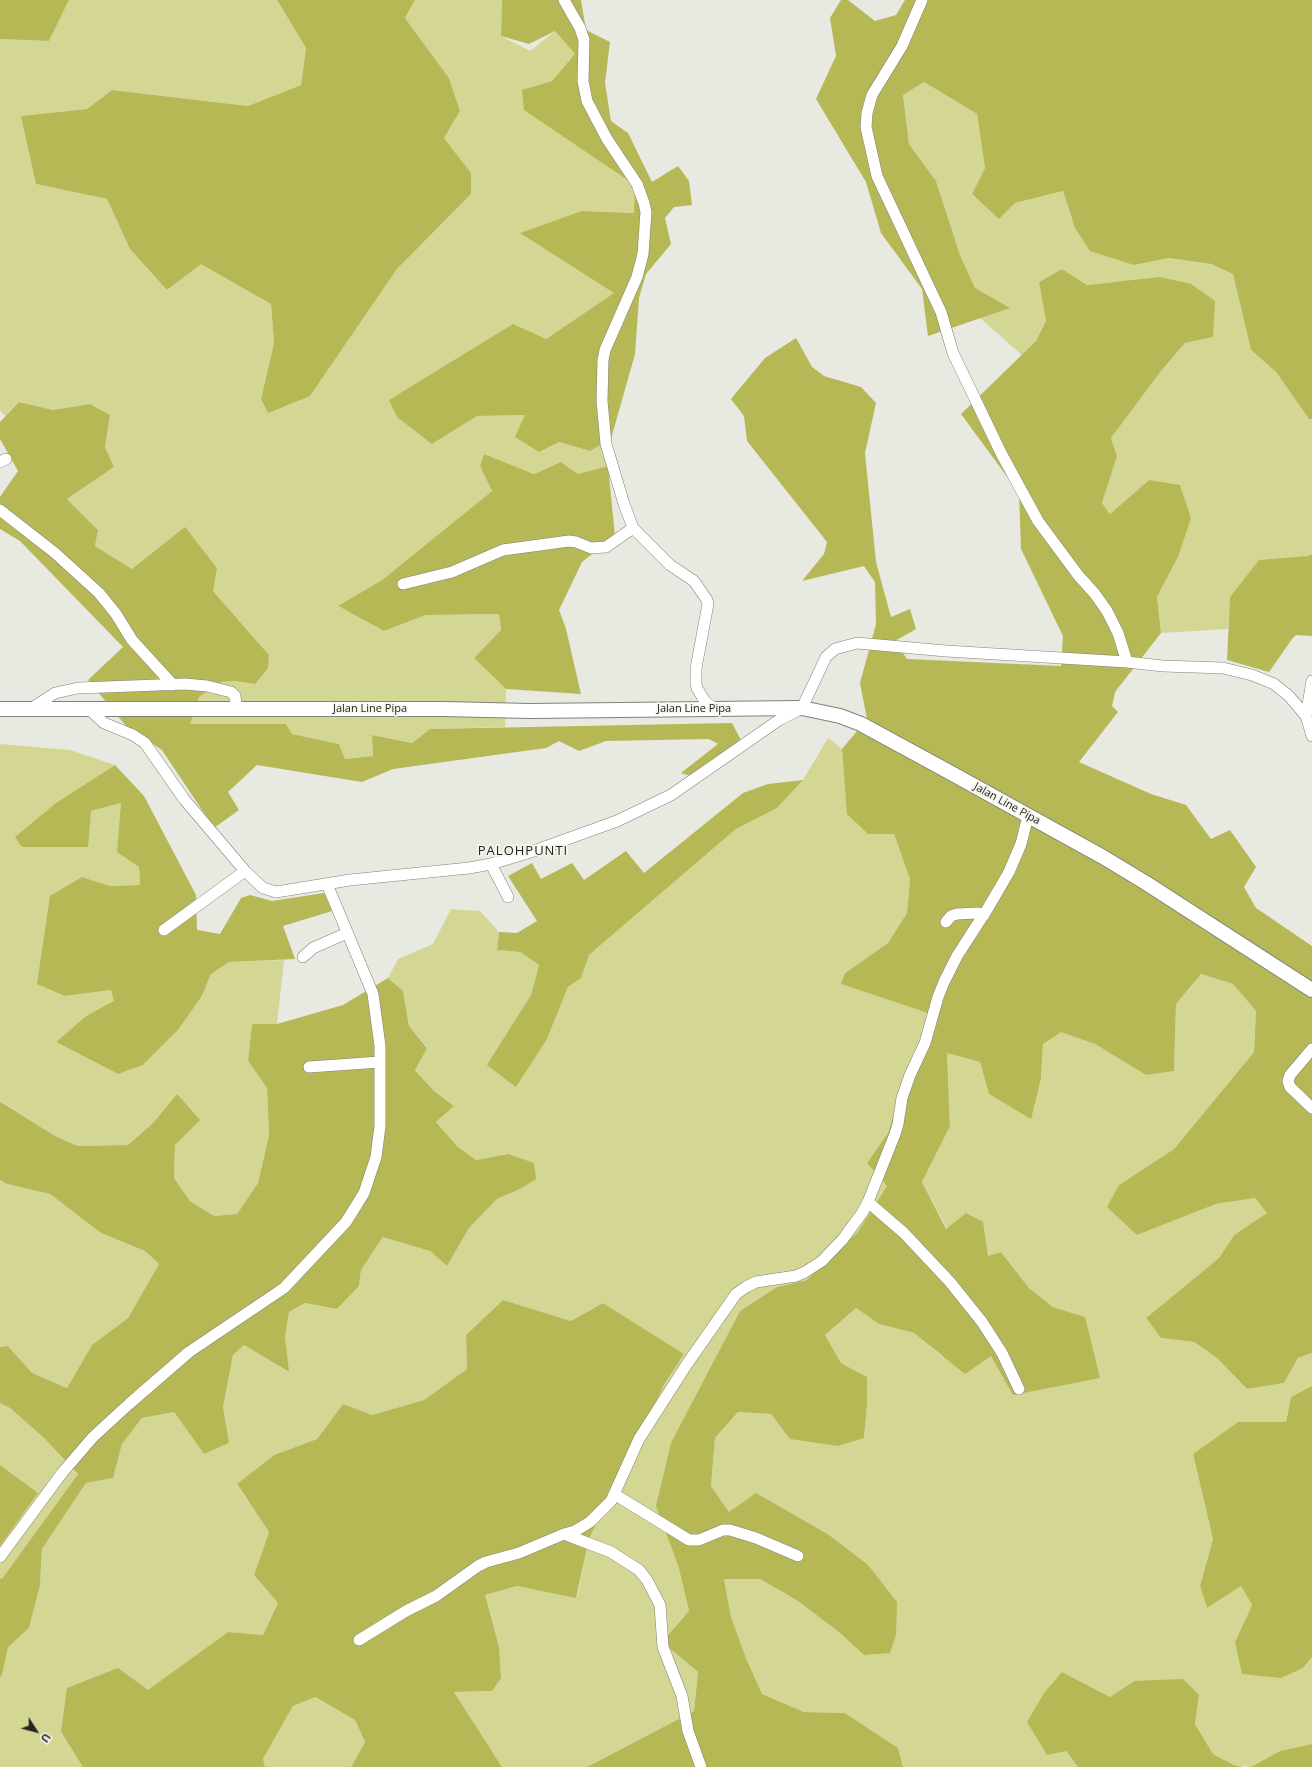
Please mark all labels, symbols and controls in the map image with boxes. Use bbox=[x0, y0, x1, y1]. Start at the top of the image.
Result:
street label: Jalan Line Pipa bbox=[333, 702, 407, 716]
street label: Jalan Line Pipa bbox=[657, 702, 731, 716]
street label: Jalan Line Pipa bbox=[971, 780, 1043, 828]
district label: PALOHPUNTI bbox=[478, 843, 568, 859]
north arrow bbox=[16, 1711, 56, 1751]
text: U bbox=[38, 1731, 55, 1746]

